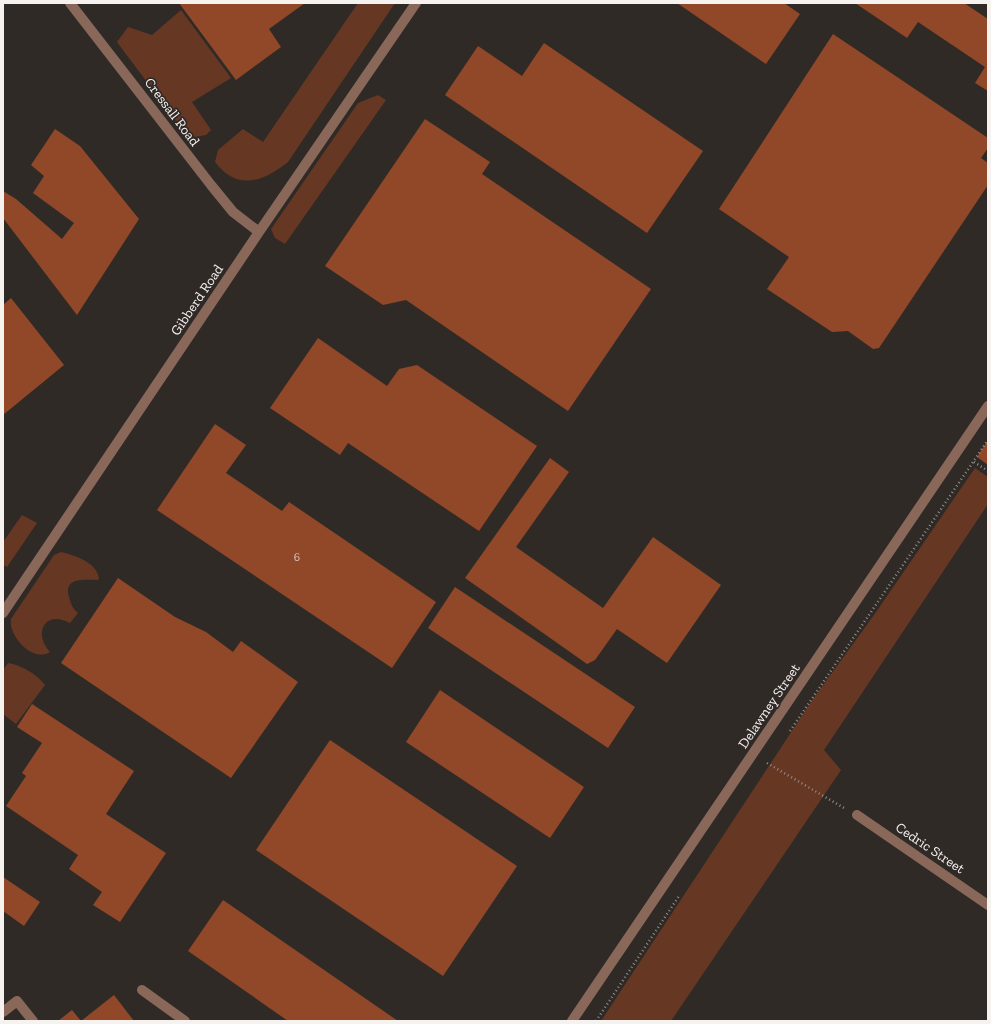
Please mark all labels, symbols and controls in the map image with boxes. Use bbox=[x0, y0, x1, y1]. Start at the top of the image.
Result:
street label: Cressall Road bbox=[141, 74, 203, 150]
street label: Gibberd Road bbox=[167, 261, 227, 339]
house number: 6 bbox=[294, 550, 300, 564]
street label: Delawney Street bbox=[734, 660, 804, 752]
street label: Cedric Street bbox=[892, 819, 968, 878]

